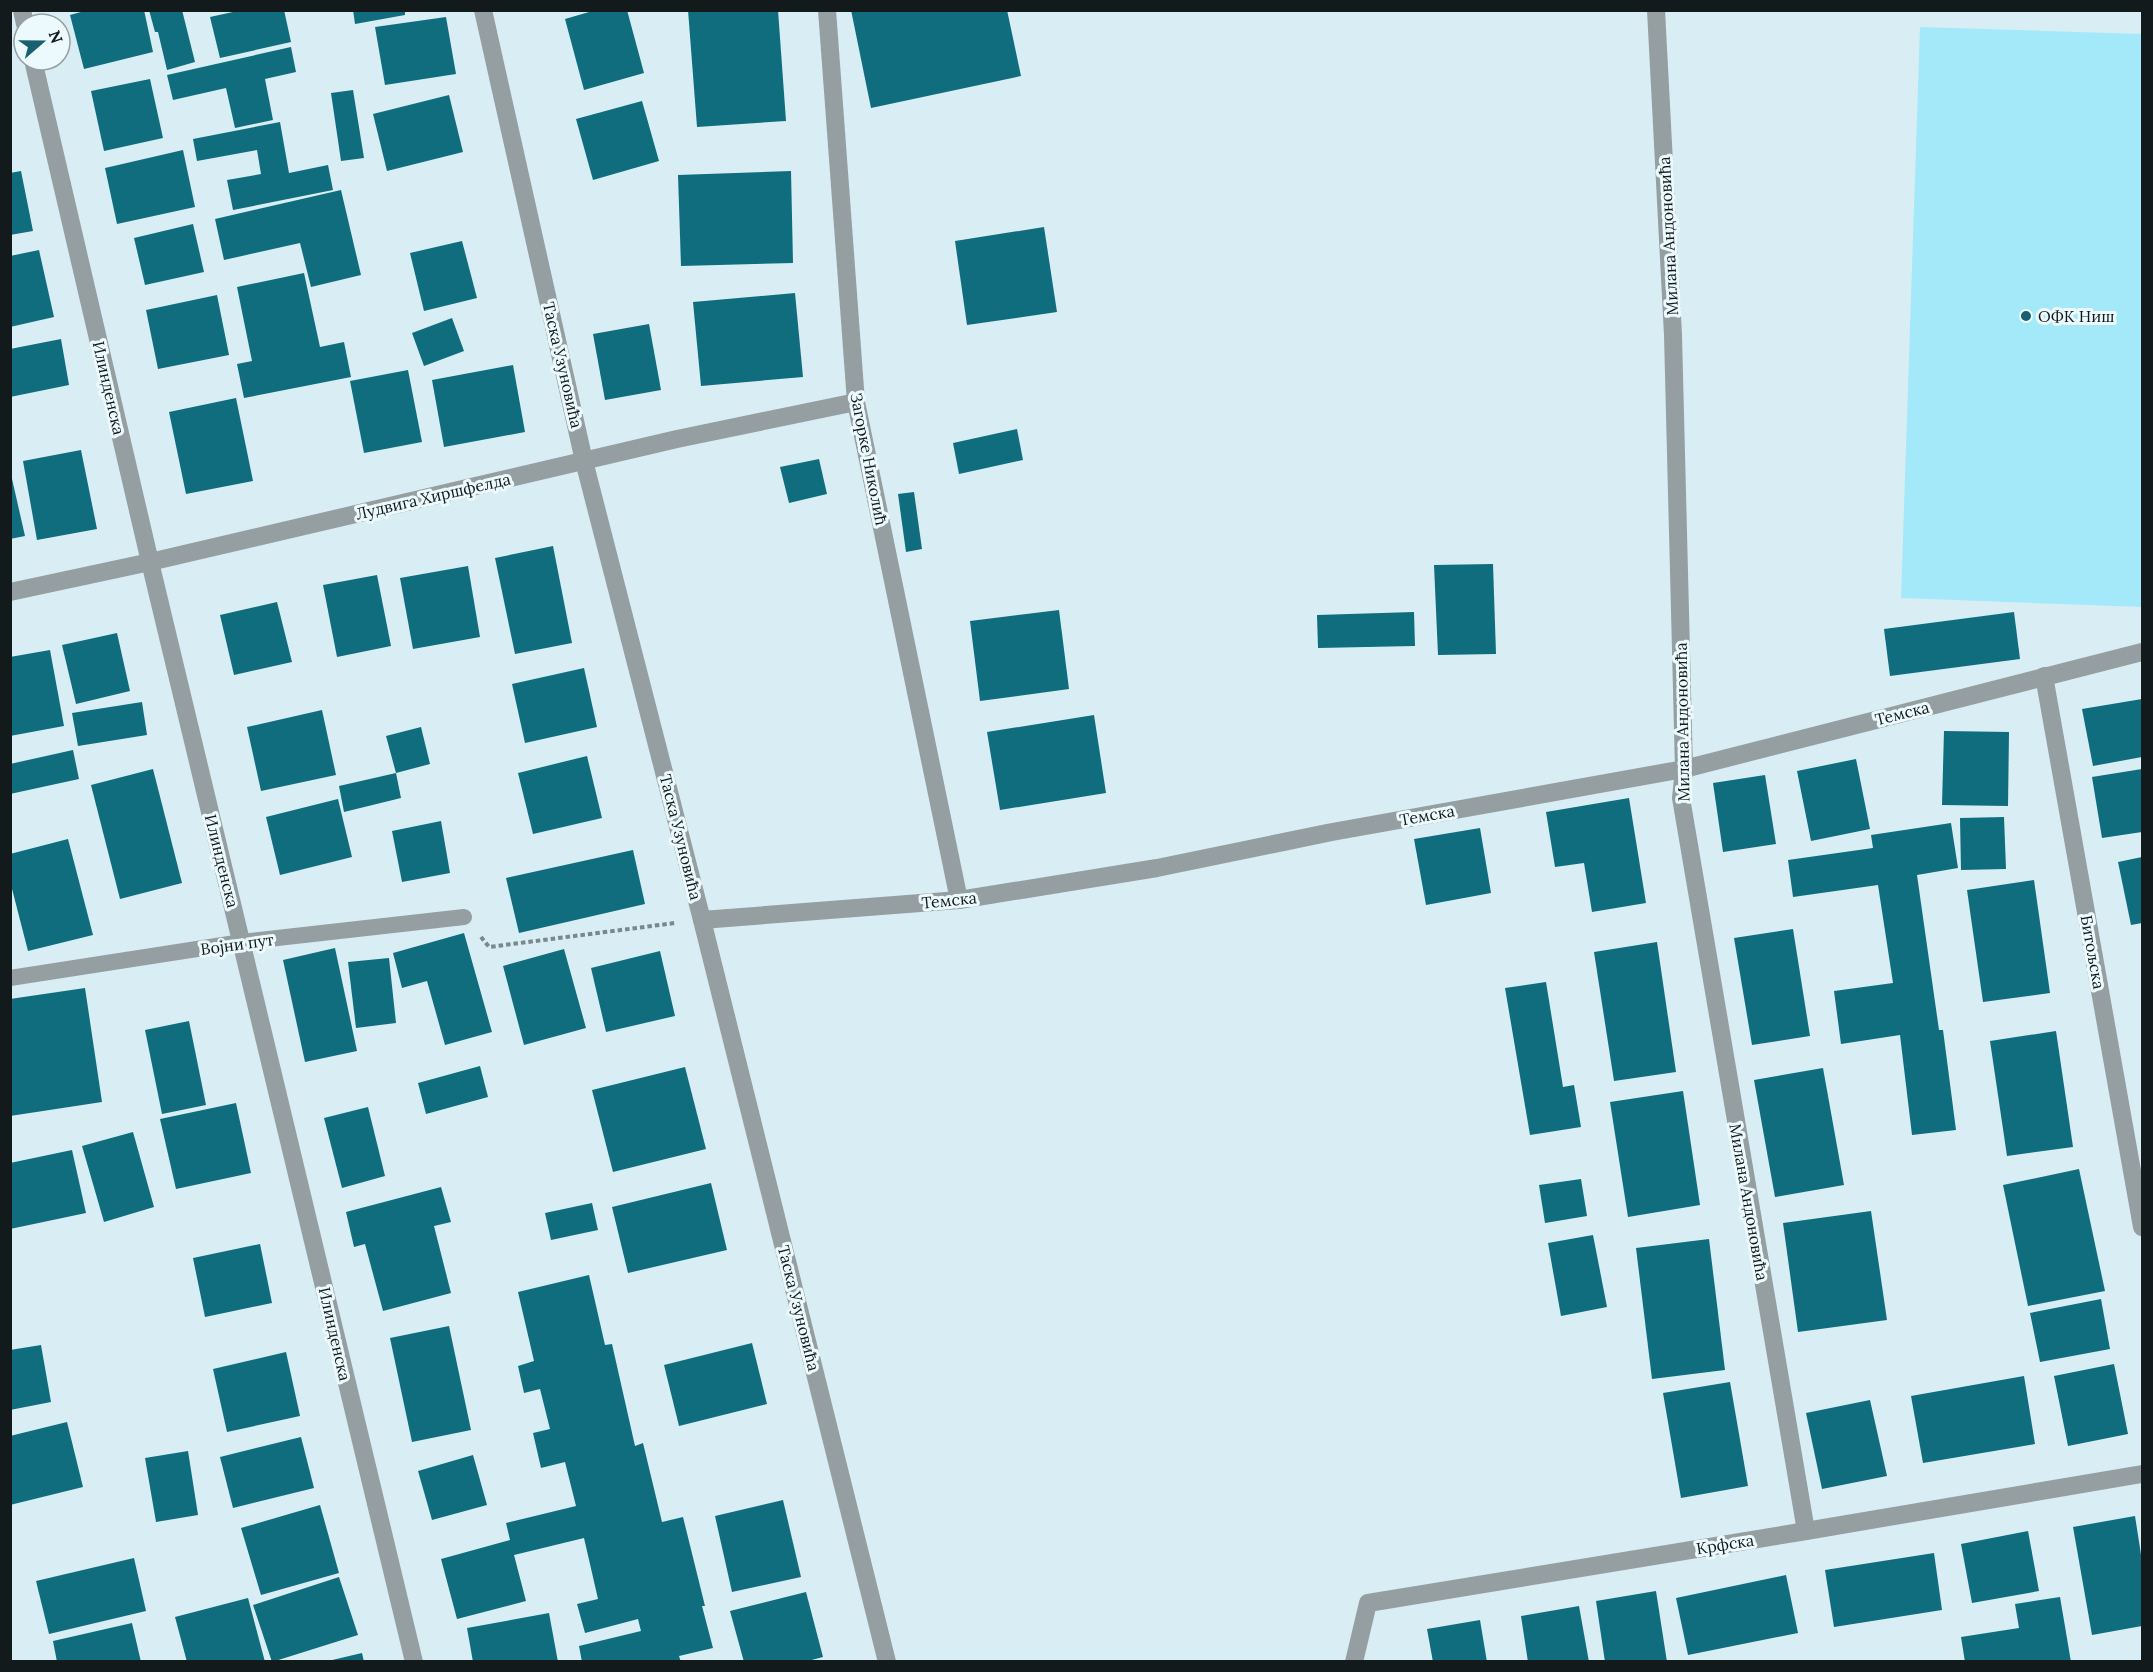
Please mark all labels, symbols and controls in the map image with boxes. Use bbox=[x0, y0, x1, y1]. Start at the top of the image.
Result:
north arrow bbox=[12, 12, 72, 72]
text: N bbox=[45, 28, 68, 46]
street label: Милана Андоновића bbox=[1654, 156, 1682, 316]
street label: Таска Узуновића bbox=[539, 300, 587, 430]
place label: ОФК Ниш bbox=[2038, 306, 2114, 326]
marker: ОФК Ниш bbox=[2019, 309, 2033, 323]
street label: Илинденска bbox=[89, 339, 129, 437]
street label: Загорке Николић bbox=[846, 391, 892, 527]
street label: Лудвига Хиршфелда bbox=[354, 468, 512, 524]
street label: Милана Андоновића bbox=[1671, 642, 1693, 802]
street label: Темска bbox=[1873, 697, 1931, 729]
street label: Таска Узуновића bbox=[656, 772, 706, 902]
street label: Темска bbox=[1398, 800, 1456, 830]
street label: Илинденска bbox=[201, 812, 243, 910]
street label: Темска bbox=[920, 887, 978, 913]
street label: Битољска bbox=[2077, 914, 2109, 990]
street label: Војни пут bbox=[199, 929, 275, 959]
street label: Милана Андоновића bbox=[1725, 1122, 1773, 1282]
street label: Таска Узуновића bbox=[774, 1243, 824, 1373]
street label: Илинденска bbox=[315, 1285, 355, 1383]
street label: Крфска bbox=[1695, 1530, 1755, 1558]

